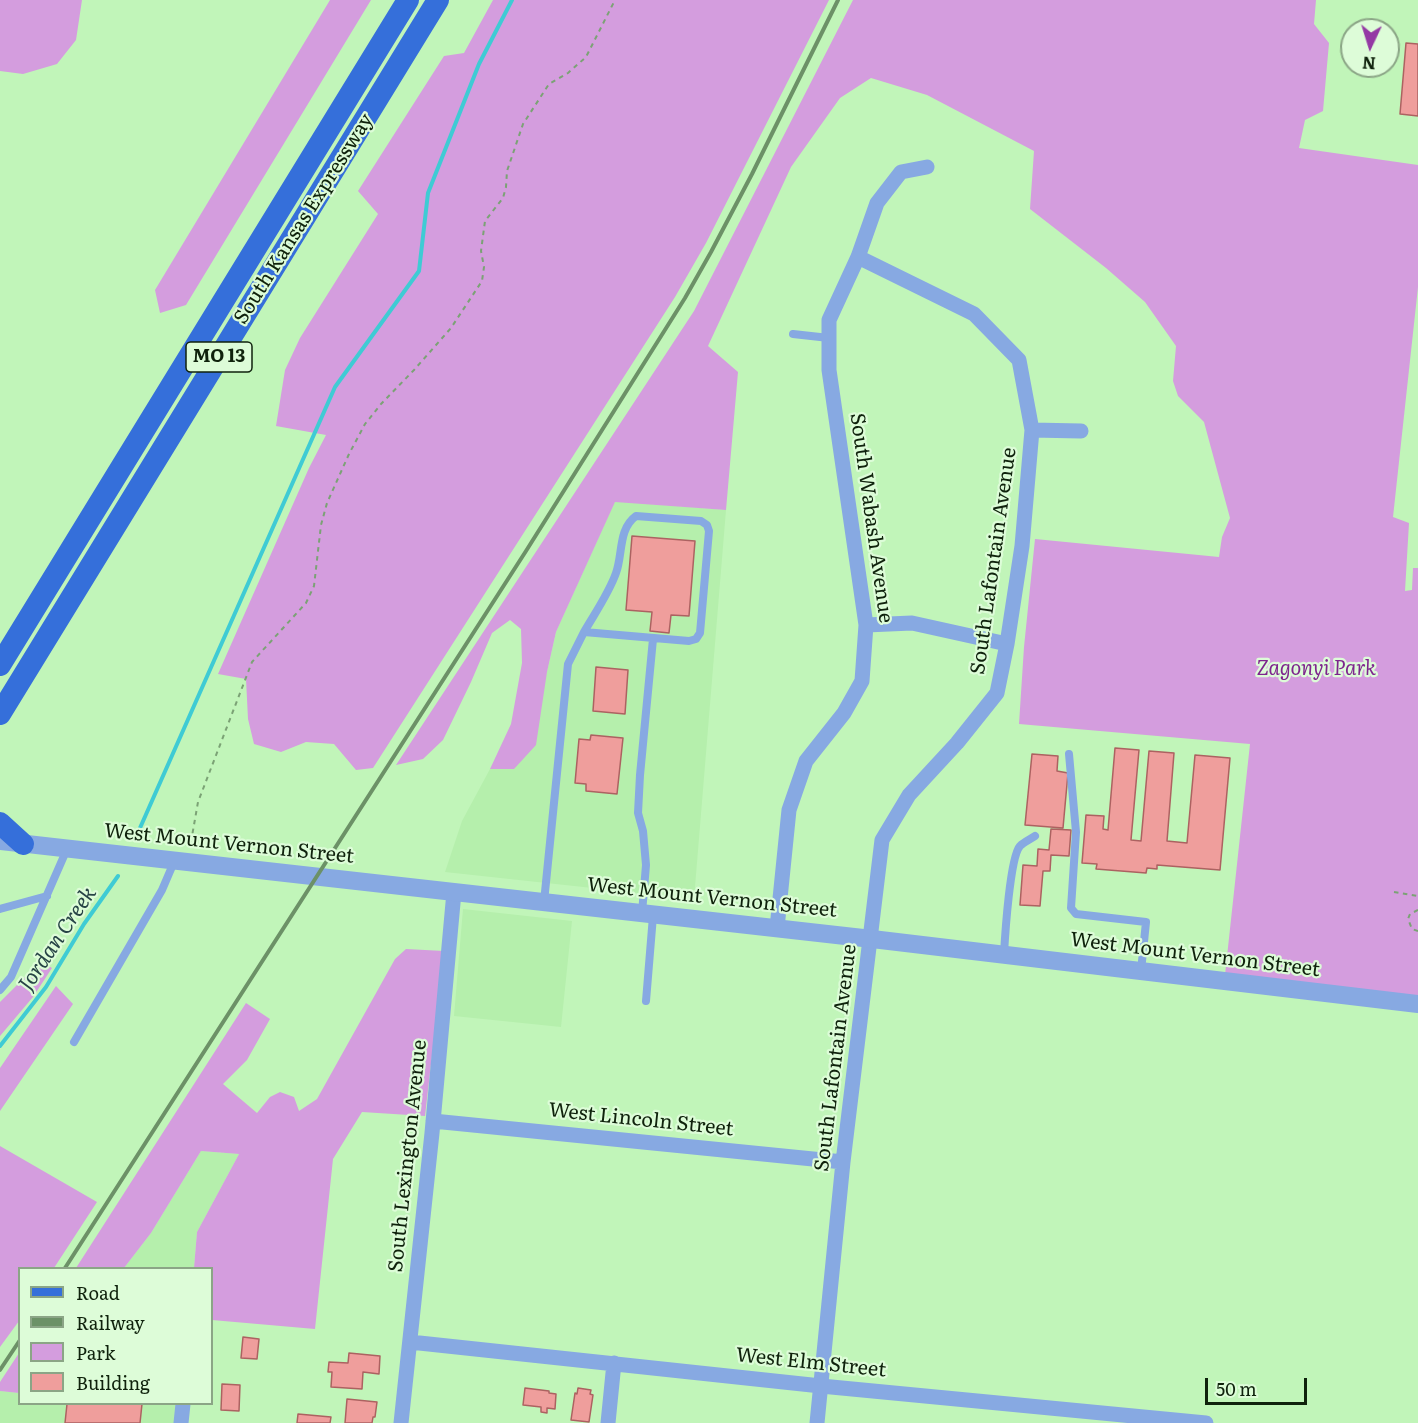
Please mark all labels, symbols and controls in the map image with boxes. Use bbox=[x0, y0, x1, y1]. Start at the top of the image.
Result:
north arrow bbox=[1340, 18, 1400, 78]
text: N bbox=[1361, 52, 1376, 76]
street label: South Kansas Expressway bbox=[229, 109, 379, 329]
road number: MO 13 bbox=[186, 342, 252, 372]
street label: South Wabash Avenue bbox=[844, 411, 898, 625]
street label: South Lafontain Avenue bbox=[966, 446, 1022, 676]
park label: Zagonyi Park bbox=[1256, 657, 1376, 681]
street label: West Mount Vernon Street bbox=[103, 819, 355, 869]
street label: West Mount Vernon Street bbox=[586, 873, 838, 923]
water label: Jordan Creek bbox=[14, 882, 102, 996]
street label: West Mount Vernon Street bbox=[1069, 928, 1321, 982]
street label: South Lafontain Avenue bbox=[810, 943, 862, 1173]
street label: South Lexington Avenue bbox=[384, 1039, 432, 1273]
street label: West Lincoln Street bbox=[547, 1098, 735, 1142]
legend bbox=[18, 1267, 213, 1405]
text: Road bbox=[76, 1279, 120, 1306]
text: Railway bbox=[76, 1309, 145, 1336]
text: Park bbox=[76, 1339, 115, 1366]
street label: West Elm Street bbox=[735, 1343, 887, 1383]
scale bar bbox=[1208, 1366, 1310, 1404]
text: Building bbox=[76, 1369, 150, 1396]
text: 50 m bbox=[1216, 1375, 1257, 1402]

